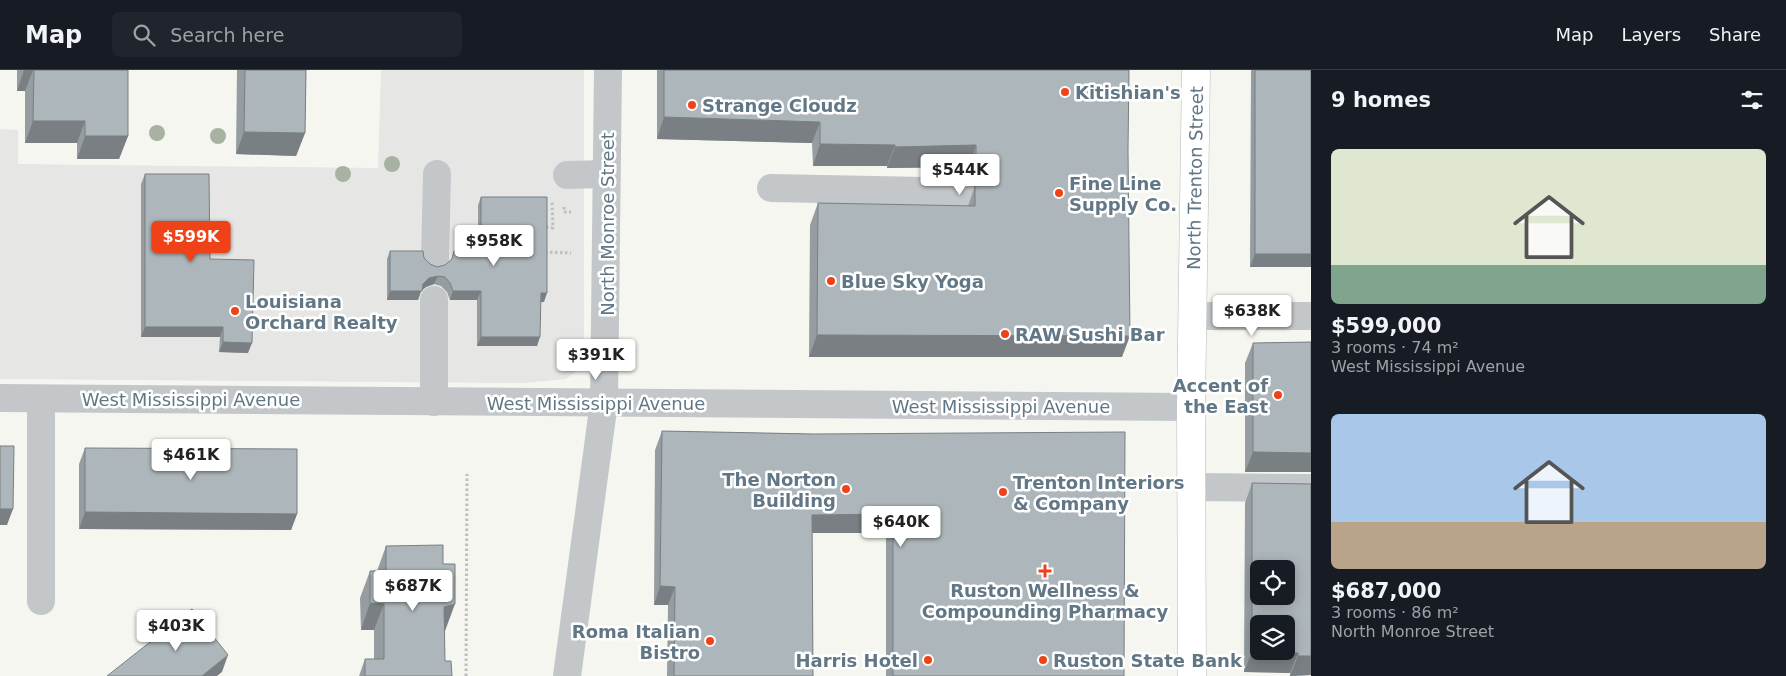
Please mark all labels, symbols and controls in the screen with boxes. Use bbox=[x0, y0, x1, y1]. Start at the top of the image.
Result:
search box bbox=[112, 12, 462, 57]
text: Map bbox=[25, 21, 82, 49]
icon: search bbox=[130, 21, 158, 49]
text: Search here bbox=[170, 24, 284, 46]
text: Map bbox=[1555, 24, 1593, 45]
text: Layers bbox=[1621, 24, 1681, 45]
text: Share bbox=[1709, 24, 1761, 45]
place label: Kitishian's bbox=[1075, 82, 1181, 103]
marker: Kitishian's bbox=[1059, 86, 1071, 98]
street label: North Trenton Street bbox=[1183, 86, 1207, 270]
icon: filters bbox=[1738, 86, 1766, 114]
text: 9 homes bbox=[1331, 88, 1431, 112]
place label: Strange Cloudz bbox=[702, 95, 857, 116]
marker: Strange Cloudz bbox=[686, 99, 698, 111]
street label: North Monroe Street bbox=[597, 132, 618, 316]
pin: $544K bbox=[925, 154, 995, 196]
text: $544K bbox=[932, 160, 988, 179]
place label: Fine Line Supply Co. bbox=[1069, 173, 1177, 215]
icon: home bbox=[1504, 182, 1594, 272]
marker: Fine Line Supply Co. bbox=[1053, 187, 1065, 199]
pin: $599K bbox=[156, 220, 226, 263]
pin: $958K bbox=[459, 224, 529, 267]
text: $599K bbox=[163, 227, 219, 246]
text: $958K bbox=[466, 231, 522, 250]
place label: Blue Sky Yoga bbox=[841, 271, 984, 292]
marker: Blue Sky Yoga bbox=[825, 275, 837, 287]
place label: Louisiana Orchard Realty bbox=[245, 291, 398, 333]
pin: $638K bbox=[1217, 294, 1287, 337]
text: $638K bbox=[1224, 301, 1280, 320]
marker: Louisiana Orchard Realty bbox=[229, 305, 241, 317]
text: $599,000 bbox=[1331, 314, 1441, 338]
place label: RAW Sushi Bar bbox=[1015, 324, 1165, 345]
marker: RAW Sushi Bar bbox=[999, 328, 1011, 340]
pin: $391K bbox=[561, 338, 631, 381]
text: 3 rooms · 74 m² bbox=[1331, 338, 1459, 357]
text: $391K bbox=[568, 345, 624, 364]
text: West Mississippi Avenue bbox=[1331, 357, 1525, 376]
place label: Accent of the East bbox=[1173, 375, 1268, 417]
street label: West Mississippi Avenue bbox=[82, 389, 300, 410]
marker: Accent of the East bbox=[1272, 389, 1284, 401]
street label: West Mississippi Avenue bbox=[487, 393, 705, 414]
street label: West Mississippi Avenue bbox=[892, 396, 1110, 417]
pin: $461K bbox=[156, 438, 226, 481]
text: $461K bbox=[163, 445, 219, 464]
icon: home bbox=[1504, 447, 1594, 537]
place label: The Norton Building bbox=[722, 469, 836, 511]
place label: Trenton Interiors & Company bbox=[1013, 472, 1185, 514]
marker: The Norton Building bbox=[840, 483, 852, 495]
marker: Trenton Interiors & Company bbox=[997, 486, 1009, 498]
pin: $640K bbox=[866, 506, 936, 548]
text: $640K bbox=[873, 512, 929, 531]
map controls bbox=[1250, 560, 1295, 660]
button: locate bbox=[1250, 560, 1295, 605]
marker: Ruston Wellness & Compounding Pharmacy bbox=[1039, 565, 1051, 577]
pin: $687K bbox=[378, 570, 448, 612]
text: $687K bbox=[385, 576, 441, 595]
text: $687,000 bbox=[1331, 579, 1441, 603]
place label: Ruston Wellness & Compounding Pharmacy bbox=[922, 580, 1169, 622]
text: 3 rooms · 86 m² bbox=[1331, 603, 1459, 622]
pin: $403K bbox=[141, 610, 211, 652]
button: layers bbox=[1250, 615, 1295, 660]
text: $403K bbox=[148, 616, 204, 635]
place label: Roma Italian Bistro bbox=[572, 621, 700, 663]
text: North Monroe Street bbox=[1331, 622, 1494, 641]
marker: Roma Italian Bistro bbox=[704, 635, 716, 647]
place label: Harris Hotel bbox=[795, 650, 918, 671]
place label: Ruston State Bank bbox=[1053, 650, 1243, 671]
marker: Harris Hotel bbox=[922, 654, 934, 666]
marker: Ruston State Bank bbox=[1037, 654, 1049, 666]

